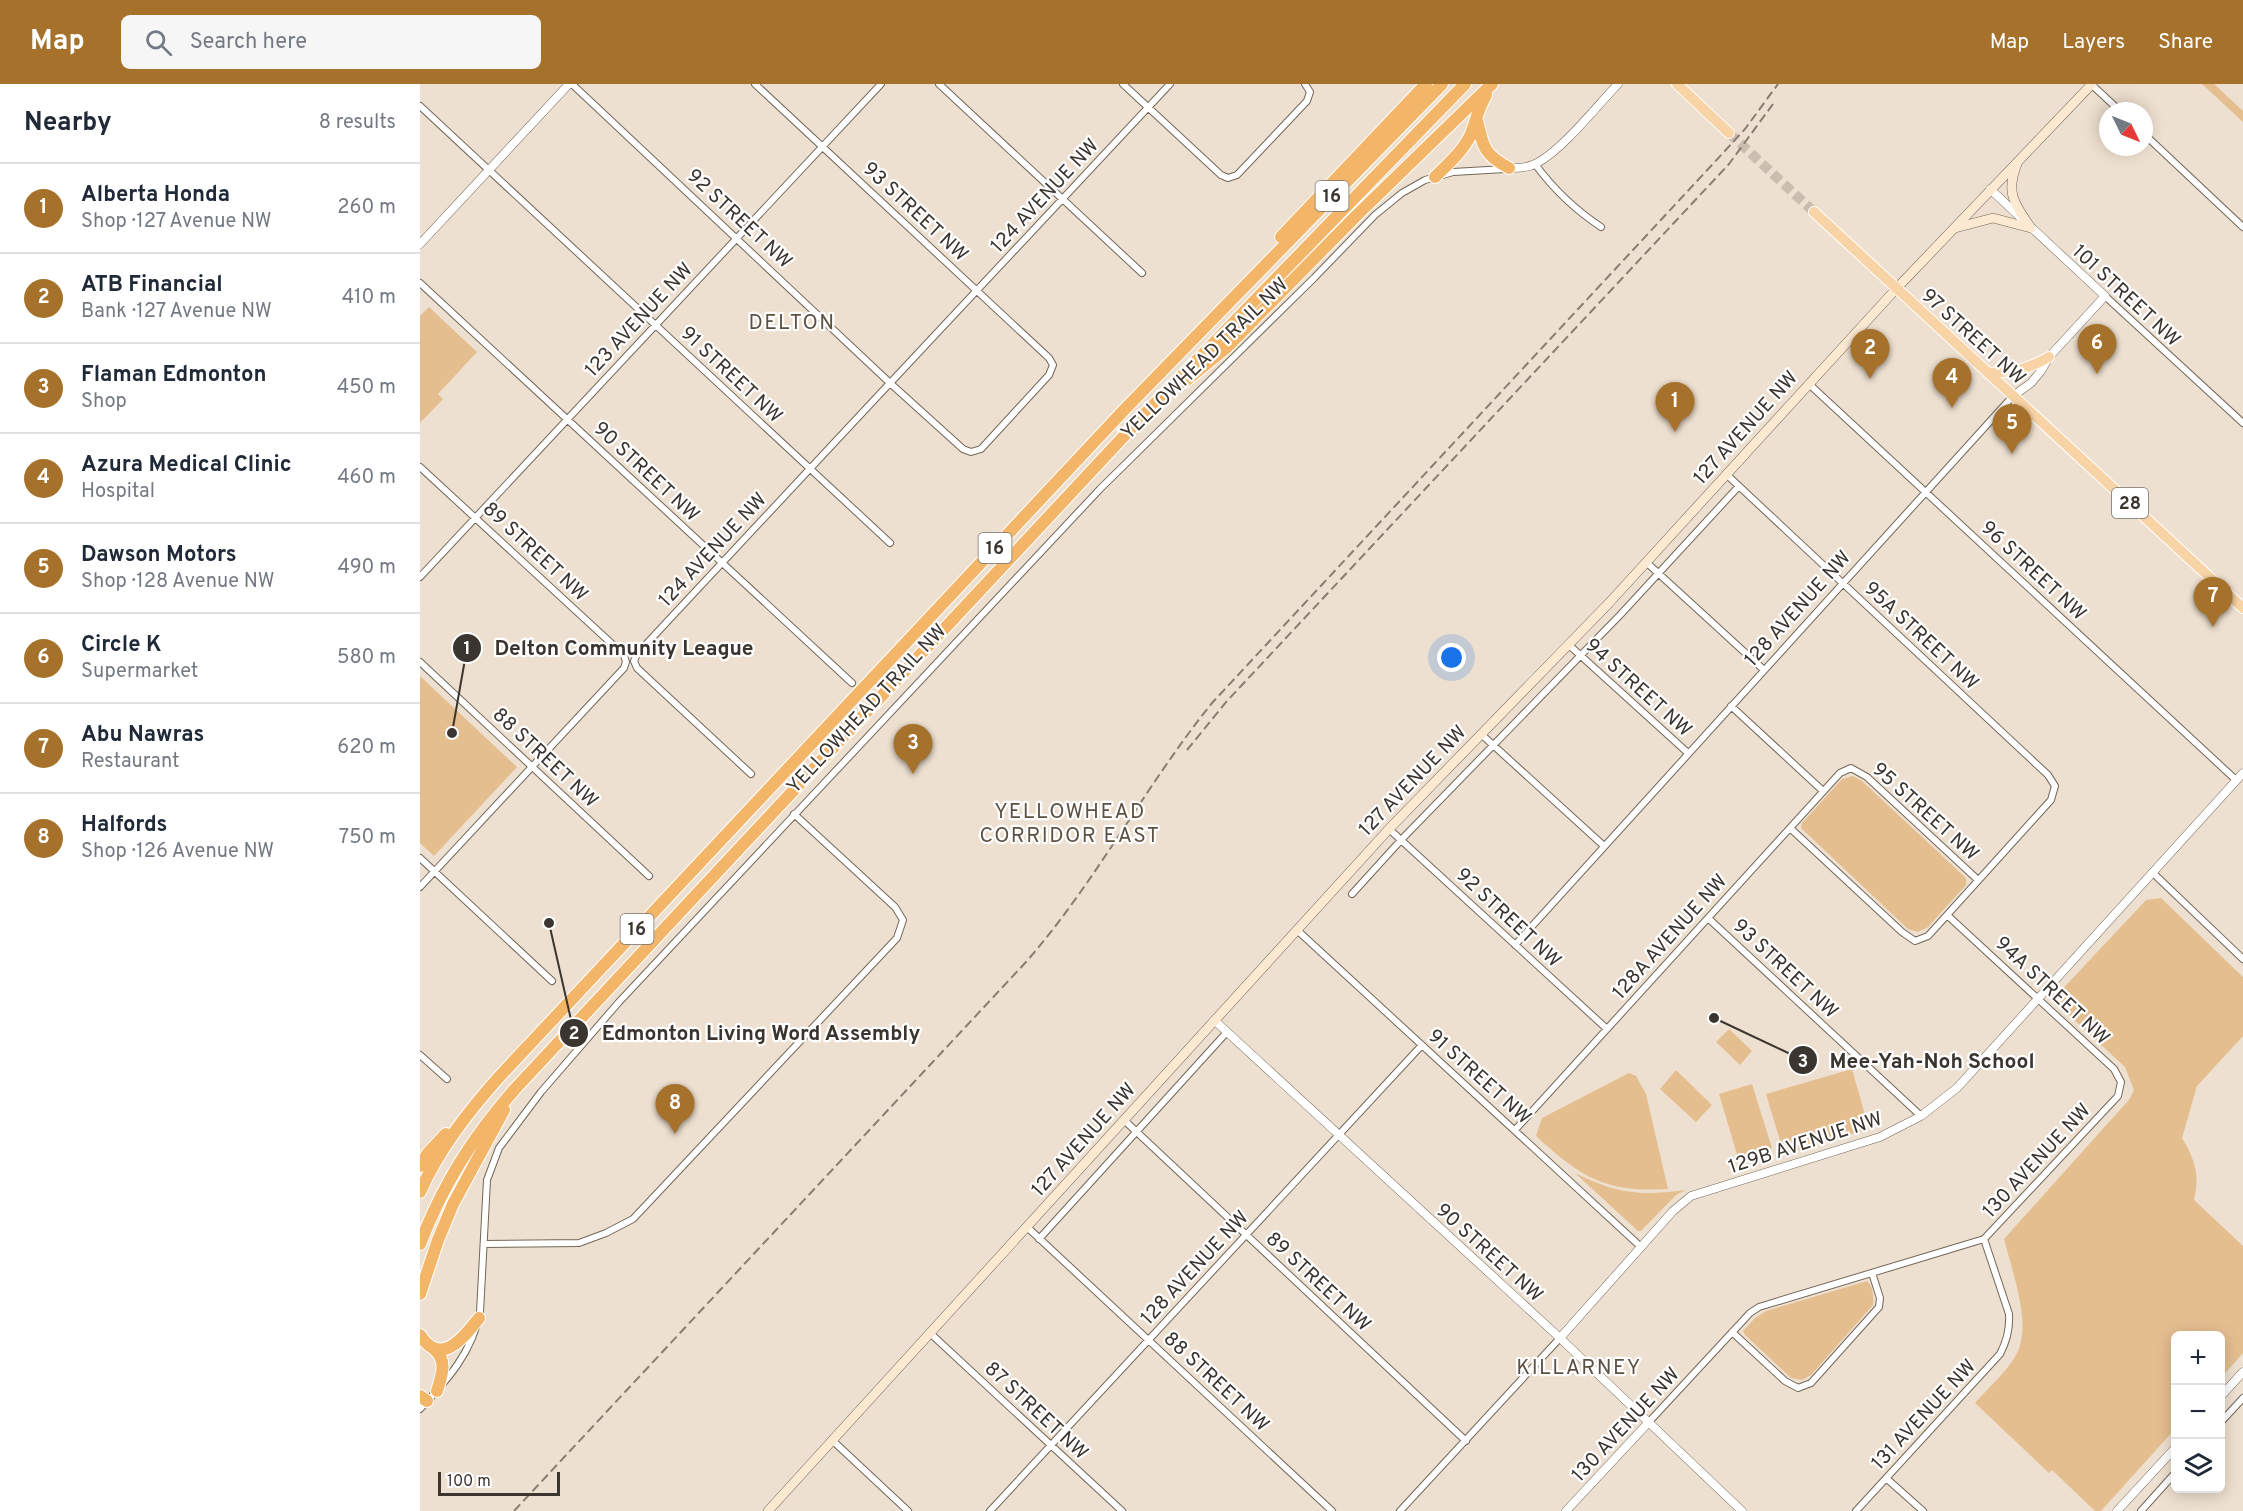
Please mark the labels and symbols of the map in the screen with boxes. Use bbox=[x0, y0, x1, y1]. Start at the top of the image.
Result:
north arrow bbox=[2099, 102, 2153, 156]
street label: 124 AVENUE NW bbox=[986, 134, 1105, 259]
street label: 93 STREET NW bbox=[856, 157, 973, 268]
street label: 92 STREET NW bbox=[680, 164, 797, 275]
road number: 16 bbox=[1316, 181, 1348, 211]
street label: 101 STREET NW bbox=[2066, 240, 2185, 353]
street label: 123 AVENUE NW bbox=[580, 258, 699, 383]
street label: YELLOWHEAD TRAIL NW bbox=[1116, 273, 1295, 446]
street label: 97 STREET NW bbox=[1915, 284, 2031, 391]
district label: DELTON bbox=[748, 310, 836, 337]
street label: 91 STREET NW bbox=[674, 321, 787, 430]
pin: 6 bbox=[2078, 324, 2116, 374]
pin: 2 bbox=[1850, 330, 1890, 379]
pin: 4 bbox=[1932, 358, 1972, 408]
street label: 127 AVENUE NW bbox=[1688, 366, 1805, 491]
pin: 1 bbox=[1656, 382, 1694, 432]
pin: 5 bbox=[1992, 404, 2032, 454]
street label: 90 STREET NW bbox=[587, 417, 704, 528]
street label: 124 AVENUE NW bbox=[654, 488, 773, 613]
road number: 28 bbox=[2112, 488, 2148, 518]
street label: 89 STREET NW bbox=[476, 497, 593, 608]
street label: 96 STREET NW bbox=[1974, 516, 2091, 627]
road number: 16 bbox=[978, 533, 1012, 563]
street label: 128 AVENUE NW bbox=[1739, 546, 1857, 673]
street label: 95A STREET NW bbox=[1858, 576, 1984, 696]
pin: 7 bbox=[2194, 578, 2232, 627]
street label: YELLOWHEAD TRAIL NW bbox=[782, 619, 953, 800]
callout: Delton Community League bbox=[452, 628, 765, 667]
street label: 94 STREET NW bbox=[1579, 633, 1697, 744]
text: Delton Community League bbox=[494, 636, 754, 663]
text: 1 bbox=[463, 638, 471, 661]
your location bbox=[1437, 643, 1466, 672]
street label: 88 STREET NW bbox=[486, 703, 603, 814]
street label: 127 AVENUE NW bbox=[1354, 720, 1473, 842]
pin: 3 bbox=[894, 724, 932, 774]
street label: 95 STREET NW bbox=[1866, 757, 1984, 868]
district label: YELLOWHEAD CORRIDOR EAST bbox=[979, 799, 1161, 850]
street label: 92 STREET NW bbox=[1449, 863, 1566, 974]
street label: 128A AVENUE NW bbox=[1607, 869, 1734, 1006]
road number: 16 bbox=[620, 914, 654, 944]
street label: 93 STREET NW bbox=[1726, 914, 1843, 1025]
street label: 94A STREET NW bbox=[1989, 931, 2115, 1051]
callout: Edmonton Living Word Assembly bbox=[559, 1013, 932, 1052]
text: Edmonton Living Word Assembly bbox=[602, 1021, 920, 1048]
text: 2 bbox=[568, 1023, 580, 1046]
street label: 91 STREET NW bbox=[1421, 1024, 1536, 1131]
callout: Mee-Yah-Noh School bbox=[1788, 1041, 2047, 1080]
text: Mee-Yah-Noh School bbox=[1829, 1049, 2035, 1076]
text: 3 bbox=[1798, 1051, 1808, 1074]
street label: 127 AVENUE NW bbox=[1026, 1078, 1143, 1203]
pin: 8 bbox=[656, 1084, 694, 1134]
street label: 130 AVENUE NW bbox=[1978, 1098, 2097, 1224]
street label: 129B AVENUE NW bbox=[1725, 1107, 1886, 1181]
street label: 90 STREET NW bbox=[1429, 1198, 1548, 1309]
street label: 128 AVENUE NW bbox=[1136, 1206, 1255, 1331]
street label: 89 STREET NW bbox=[1259, 1227, 1376, 1338]
street label: 88 STREET NW bbox=[1157, 1327, 1274, 1438]
street label: 131 AVENUE NW bbox=[1866, 1354, 1983, 1476]
district label: KILLARNEY bbox=[1516, 1355, 1642, 1382]
street label: 87 STREET NW bbox=[978, 1357, 1093, 1466]
street label: 130 AVENUE NW bbox=[1567, 1362, 1686, 1488]
scale bar bbox=[438, 1469, 560, 1496]

